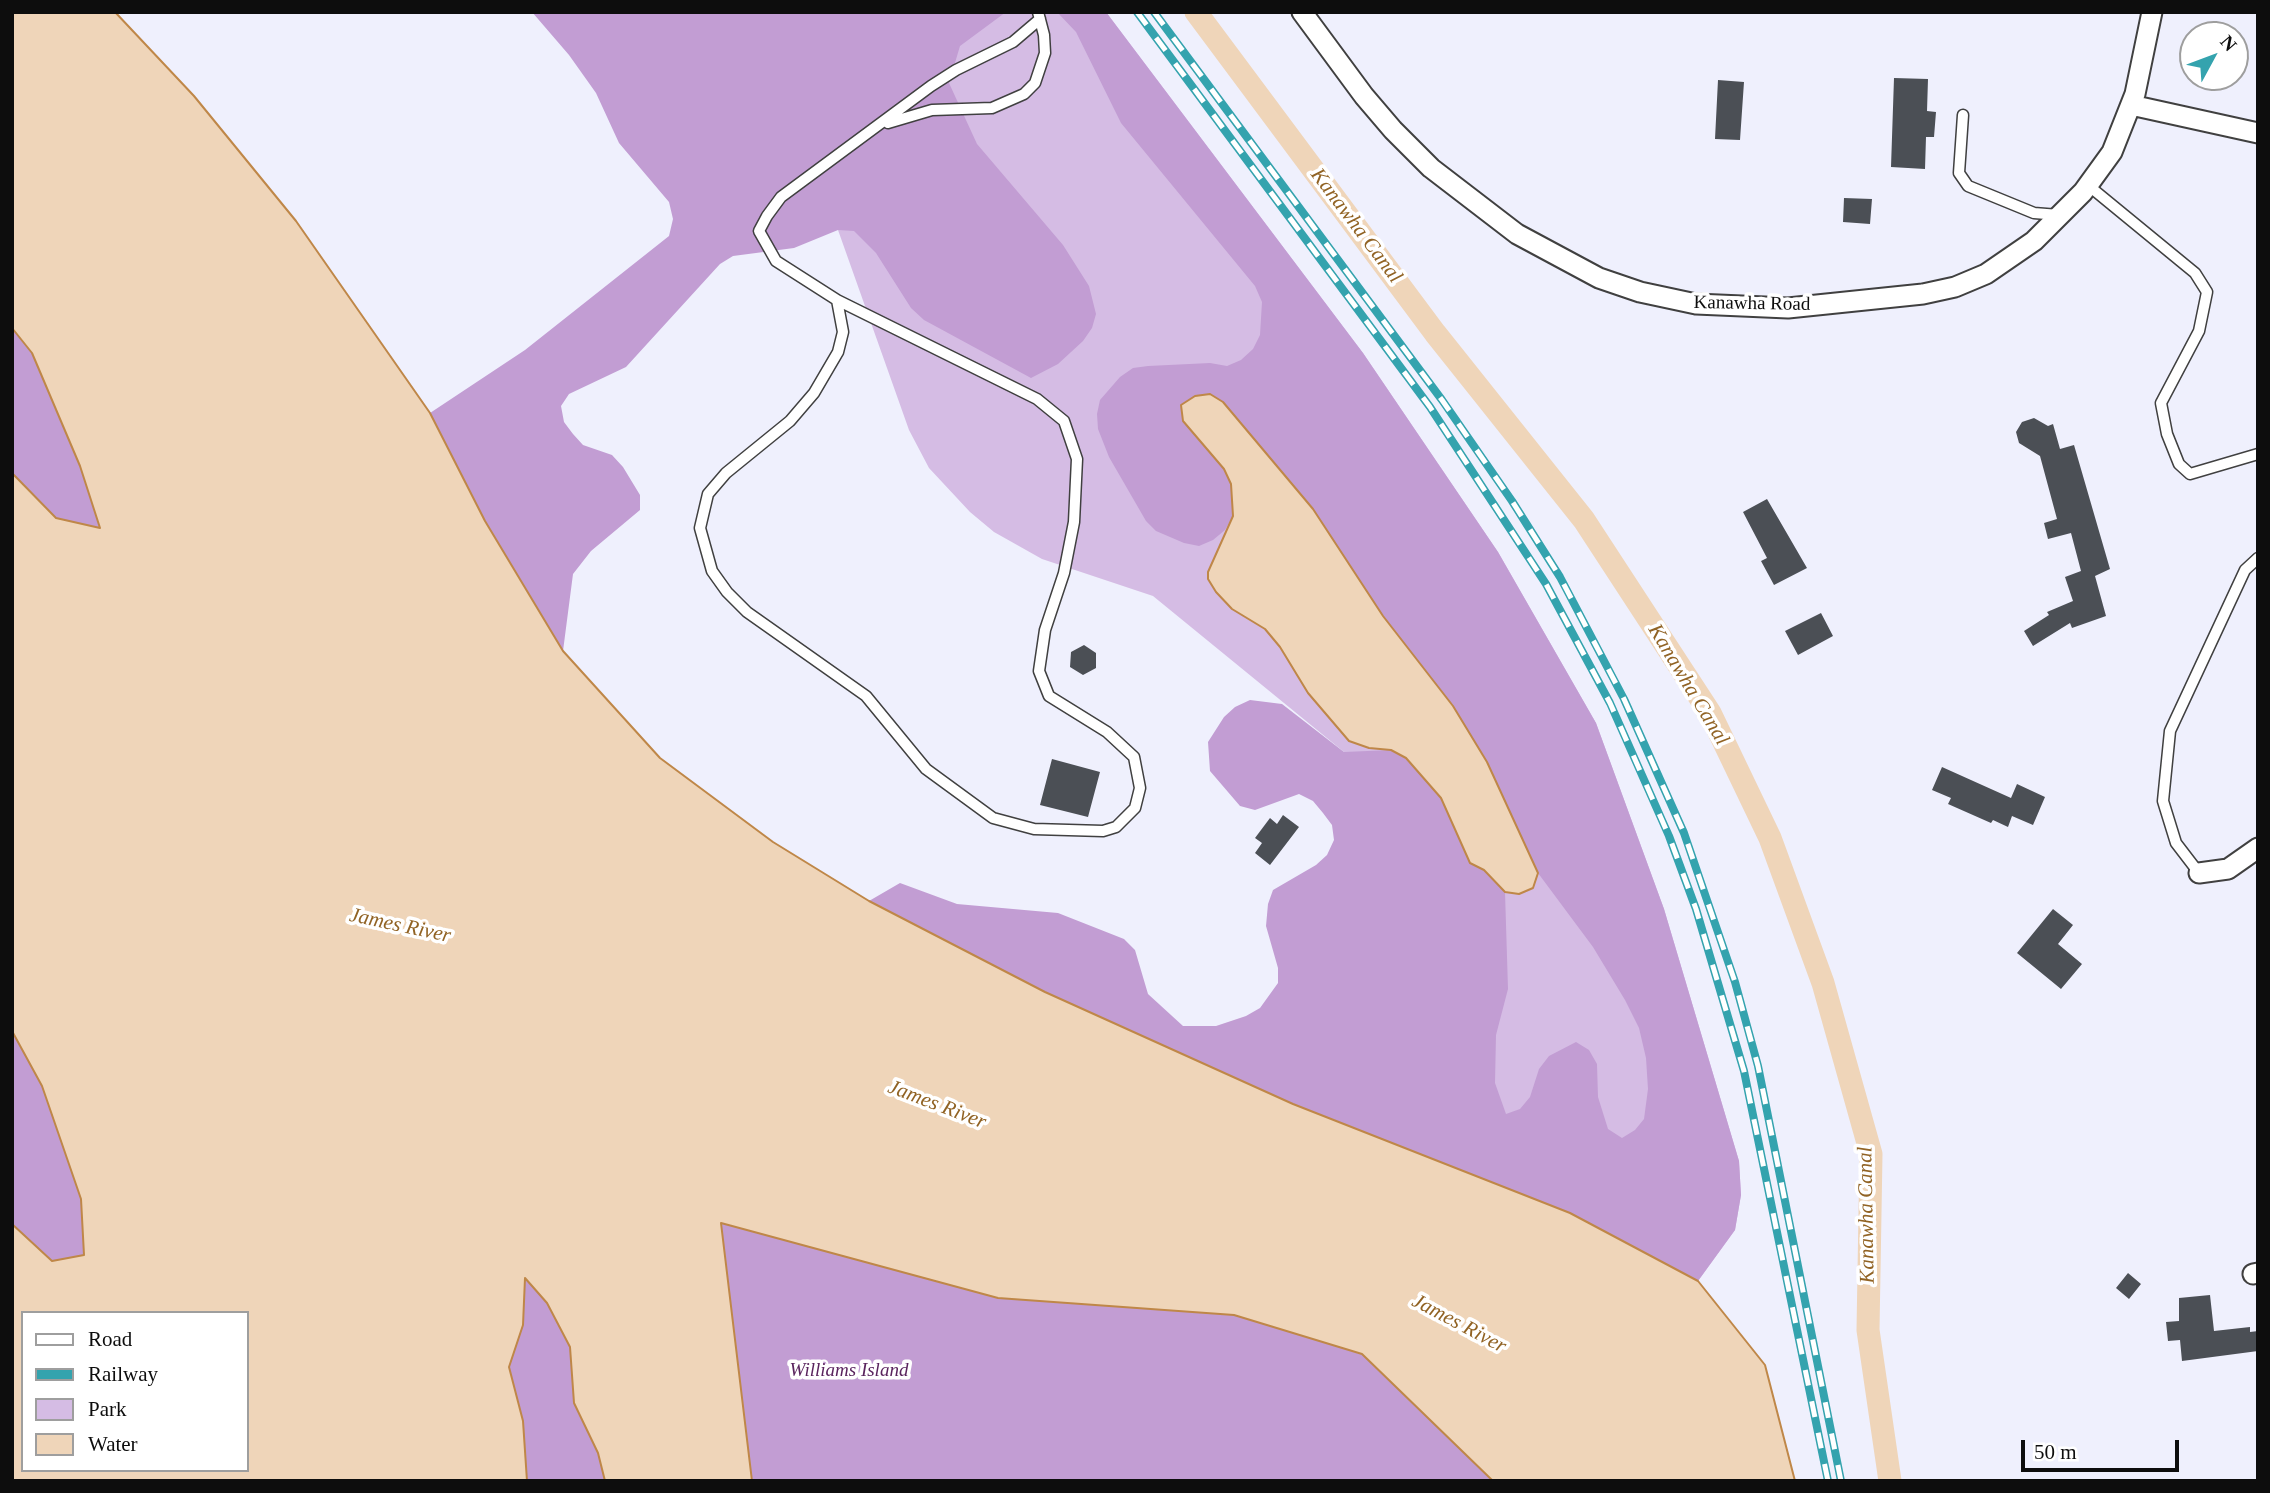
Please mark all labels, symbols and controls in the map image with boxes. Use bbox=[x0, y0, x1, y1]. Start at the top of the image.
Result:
north arrow bbox=[2179, 21, 2249, 91]
text: N bbox=[2216, 31, 2241, 55]
water label: Kanawha Canal bbox=[1305, 164, 1407, 288]
street label: Kanawha Road bbox=[1694, 292, 1810, 316]
water label: Kanawha Canal bbox=[1642, 620, 1734, 750]
water label: James River bbox=[347, 903, 453, 949]
water label: James River bbox=[884, 1075, 990, 1135]
water label: Kanawha Canal bbox=[1853, 1146, 1881, 1284]
water label: James River bbox=[1408, 1289, 1510, 1359]
legend bbox=[21, 1311, 248, 1472]
text: Road bbox=[88, 1327, 132, 1351]
park label: Williams Island bbox=[790, 1360, 908, 1382]
text: Railway bbox=[88, 1362, 158, 1386]
text: Park bbox=[88, 1397, 127, 1421]
scale bar bbox=[2025, 1426, 2182, 1470]
text: Water bbox=[88, 1432, 138, 1456]
text: 50 m bbox=[2034, 1440, 2077, 1464]

